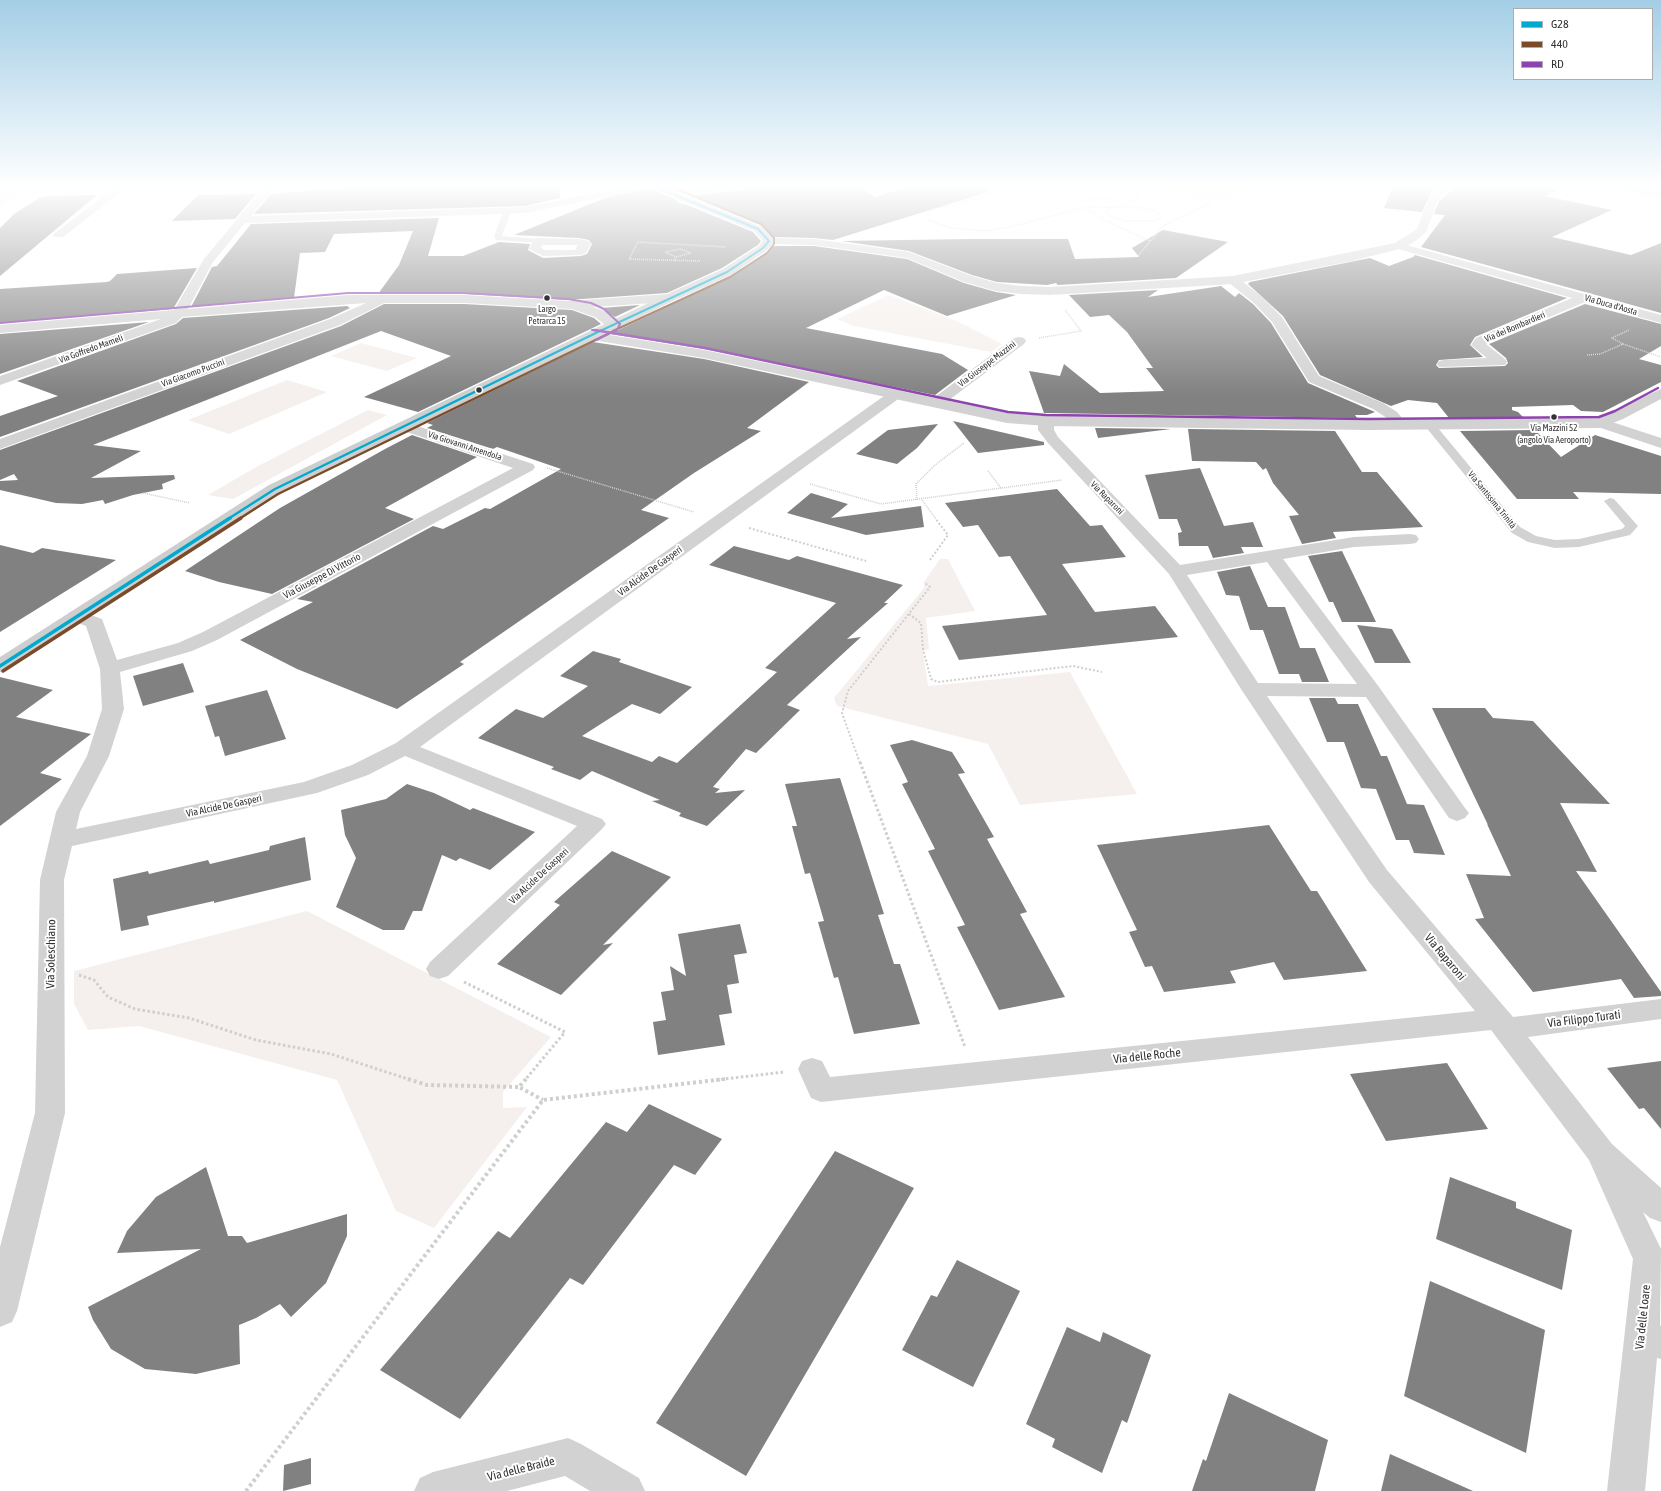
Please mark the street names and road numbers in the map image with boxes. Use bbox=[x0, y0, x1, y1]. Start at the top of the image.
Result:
street label: Via Duca d'Aosta bbox=[1583, 292, 1639, 318]
street label: Via dei Bombardieri bbox=[1483, 309, 1547, 345]
street label: Via Goffredo Mameli bbox=[57, 332, 125, 366]
street label: Via Giuseppe Mazzini bbox=[956, 339, 1018, 389]
street label: Via Giacomo Puccini bbox=[160, 357, 226, 389]
street label: Via Giovanni Amendola bbox=[427, 429, 503, 463]
street label: Via Santissima Trinità bbox=[1466, 469, 1518, 531]
street label: Via Raparoni bbox=[1088, 479, 1126, 517]
street label: Via Alcide De Gasperi bbox=[615, 544, 685, 598]
street label: Via Giuseppe Di Vittorio bbox=[281, 551, 363, 601]
street label: Via Alcide De Gasperi bbox=[185, 792, 263, 820]
street label: Via Alcide De Gasperi bbox=[507, 845, 571, 907]
street label: Via Soleschiano bbox=[43, 919, 59, 989]
street label: Via Raparoni bbox=[1421, 931, 1469, 983]
street label: Via Filippo Turati bbox=[1547, 1007, 1621, 1031]
street label: Via delle Roche bbox=[1113, 1045, 1181, 1067]
street label: Via delle Loare bbox=[1632, 1284, 1654, 1350]
street label: Via delle Braide bbox=[486, 1454, 556, 1484]

